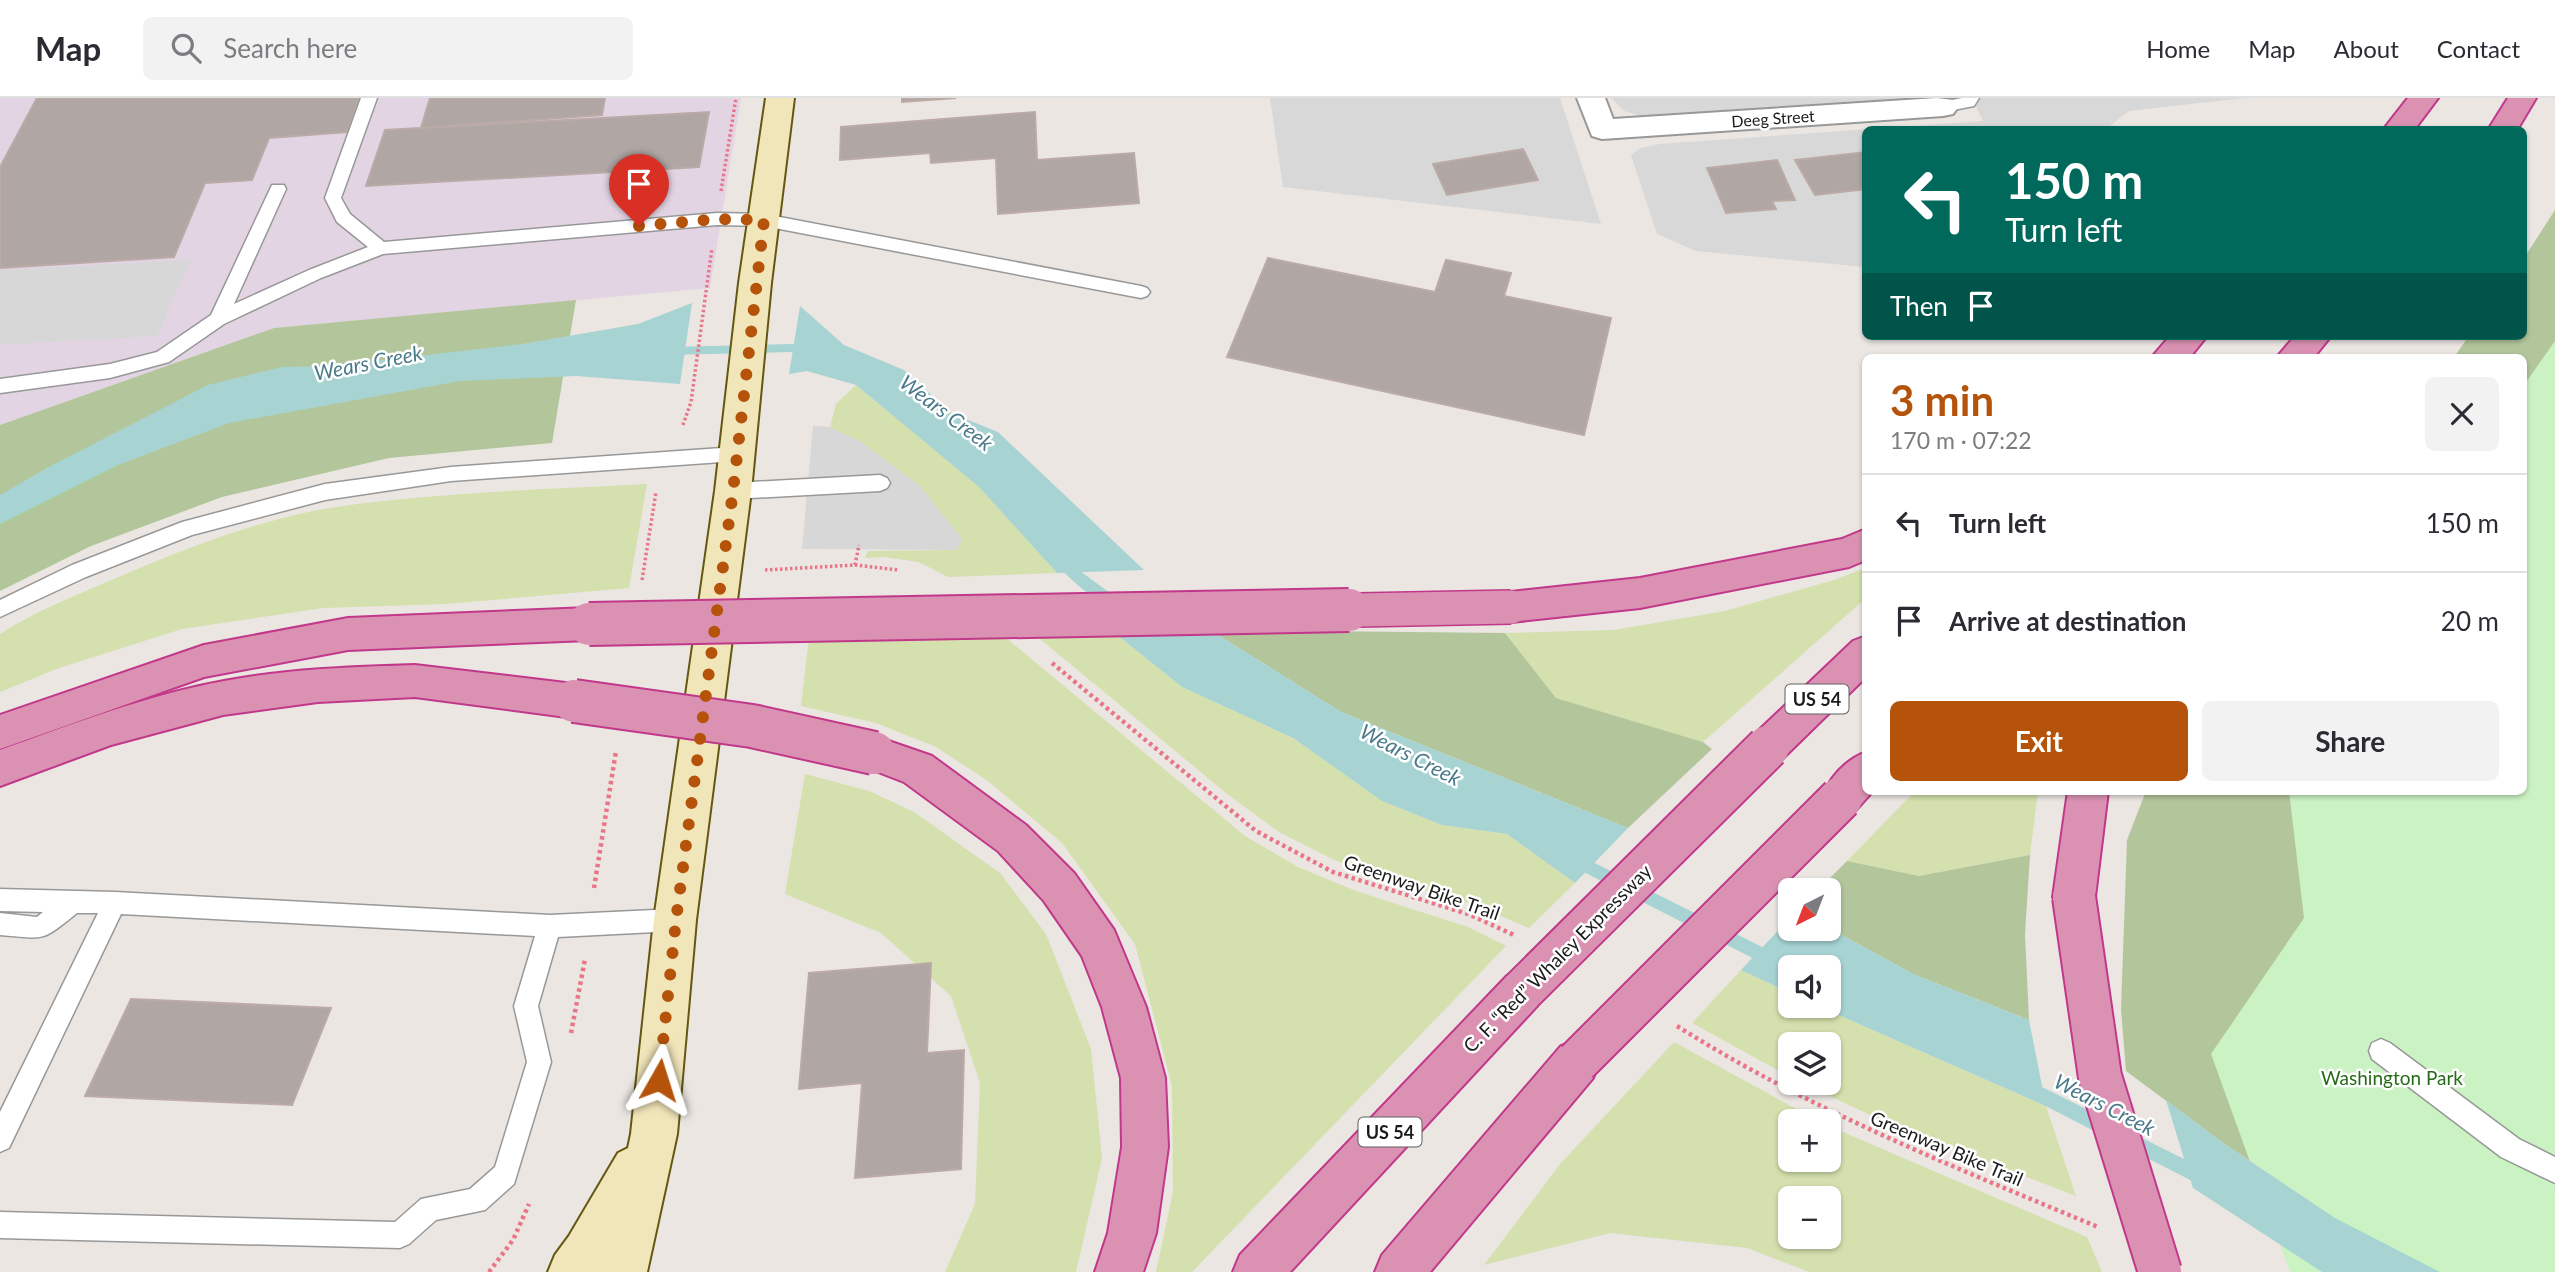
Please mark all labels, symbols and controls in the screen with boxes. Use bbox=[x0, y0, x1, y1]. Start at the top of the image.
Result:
search box bbox=[143, 17, 633, 80]
text: Map bbox=[35, 28, 101, 68]
icon: search bbox=[167, 29, 205, 67]
text: Search here bbox=[223, 32, 357, 64]
text: Home bbox=[2146, 34, 2210, 63]
text: Map bbox=[2248, 34, 2296, 63]
text: About bbox=[2334, 34, 2399, 63]
text: Contact bbox=[2437, 34, 2520, 63]
street label: Deeg Street bbox=[1731, 106, 1816, 130]
text: 150 m bbox=[2005, 151, 2143, 209]
pin bbox=[609, 154, 669, 226]
icon: left bbox=[1890, 154, 1981, 245]
icon: arrive bbox=[620, 165, 658, 203]
text: Turn left bbox=[2005, 210, 2122, 249]
icon: arrive bbox=[1962, 287, 2000, 325]
text: Then bbox=[1890, 290, 1948, 322]
water label: Wears Creek bbox=[312, 339, 425, 385]
water label: Wears Creek bbox=[896, 369, 999, 456]
text: 3 min bbox=[1890, 375, 1994, 425]
button: close bbox=[2425, 377, 2499, 451]
text: 170 m · 07:22 bbox=[1890, 426, 2032, 454]
icon: left bbox=[1890, 504, 1928, 542]
text: Turn left bbox=[1949, 507, 2046, 539]
text: 150 m bbox=[2426, 507, 2499, 539]
icon: arrive bbox=[1890, 602, 1928, 640]
text: Arrive at destination bbox=[1949, 605, 2186, 637]
text: 20 m bbox=[2441, 605, 2499, 637]
road number: US 54 bbox=[1786, 684, 1848, 714]
button: Exit bbox=[1890, 701, 2188, 781]
button: Share bbox=[2202, 701, 2499, 781]
water label: Wears Creek bbox=[1356, 718, 1467, 791]
street label: Greenway Bike Trail bbox=[1341, 850, 1503, 924]
street label: C. F. “Red” Whaley Expressway bbox=[1458, 859, 1656, 1057]
north arrow bbox=[1778, 878, 1841, 942]
map controls bbox=[1778, 878, 1841, 1249]
button: sound bbox=[1778, 955, 1841, 1018]
button: layers bbox=[1778, 1032, 1841, 1095]
position arrow bbox=[622, 1043, 696, 1117]
park label: Washington Park bbox=[2321, 1066, 2463, 1089]
water label: Wears Creek bbox=[2050, 1068, 2161, 1141]
street label: Greenway Bike Trail bbox=[1867, 1105, 2027, 1191]
button: + bbox=[1778, 1109, 1841, 1172]
road number: US 54 bbox=[1358, 1118, 1422, 1147]
button: − bbox=[1778, 1186, 1841, 1249]

